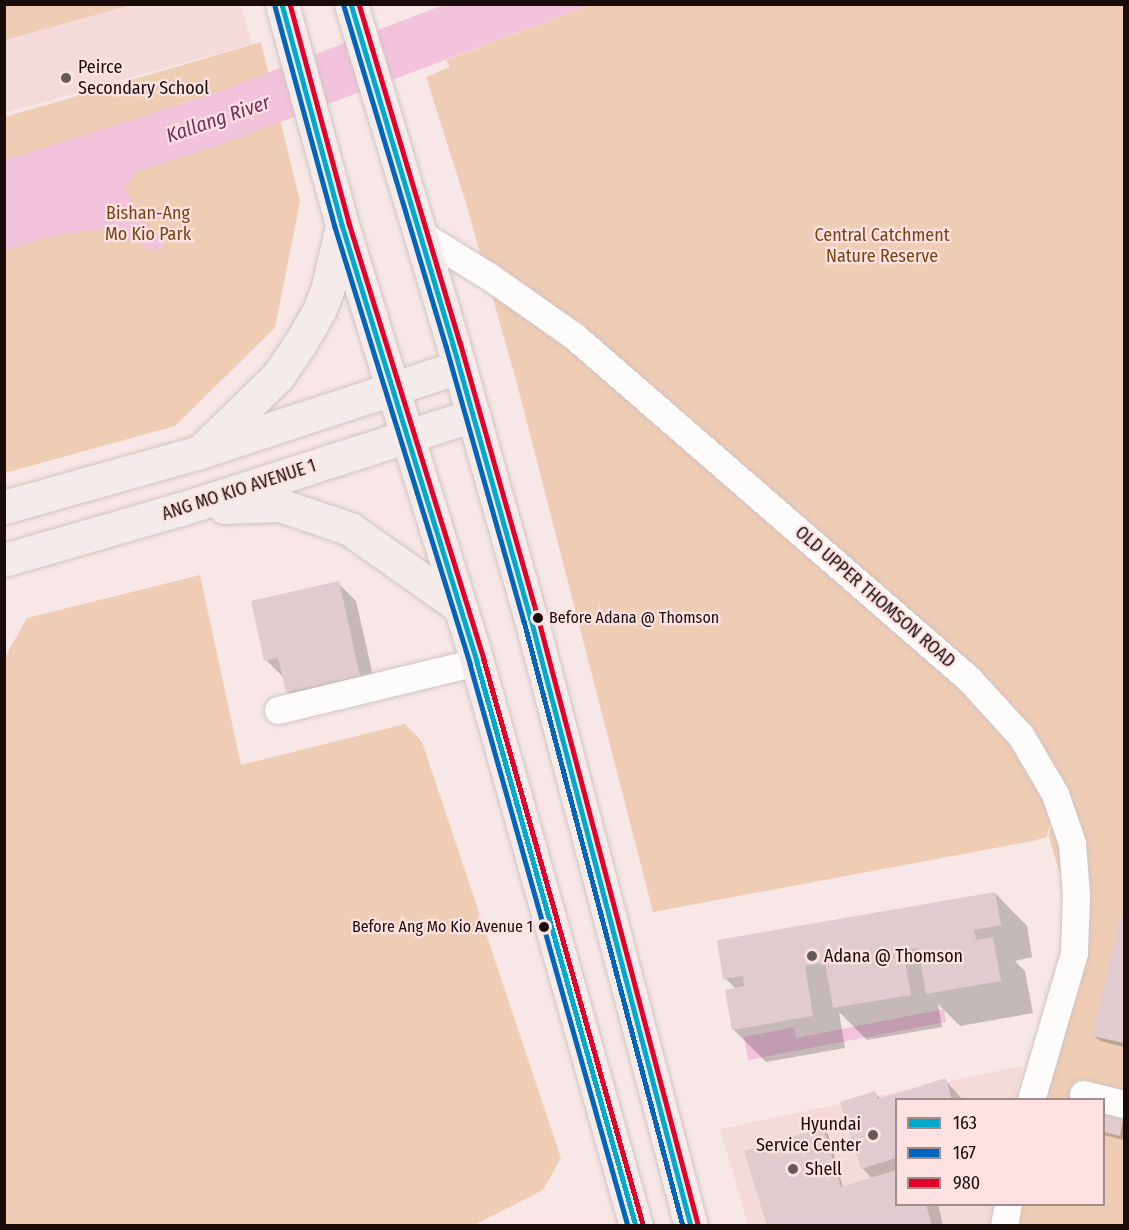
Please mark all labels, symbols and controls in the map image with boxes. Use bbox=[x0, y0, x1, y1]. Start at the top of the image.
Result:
place label: Peirce Secondary School bbox=[78, 57, 209, 100]
marker: Peirce Secondary School bbox=[59, 71, 73, 85]
water label: Kallang River bbox=[163, 90, 273, 148]
park label: Bishan-Ang Mo Kio Park bbox=[105, 203, 191, 246]
park label: Central Catchment Nature Reserve bbox=[814, 225, 950, 268]
street label: ANG MO KIO AVENUE 1 bbox=[159, 455, 319, 525]
street label: OLD UPPER THOMSON ROAD bbox=[791, 522, 959, 672]
place label: Before Adana @ Thomson bbox=[549, 608, 719, 628]
marker: Before Adana @ Thomson bbox=[532, 612, 544, 624]
place label: Before Ang Mo Kio Avenue 1 bbox=[352, 917, 533, 937]
marker: Before Ang Mo Kio Avenue 1 bbox=[538, 921, 550, 933]
place label: Adana @ Thomson bbox=[824, 945, 963, 967]
marker: Adana @ Thomson bbox=[805, 949, 819, 963]
legend bbox=[895, 1098, 1105, 1206]
text: 163 bbox=[953, 1112, 977, 1134]
place label: Hyundai Service Center bbox=[756, 1114, 861, 1156]
marker: Hyundai Service Center bbox=[866, 1128, 880, 1142]
text: 167 bbox=[953, 1142, 976, 1164]
place label: Shell bbox=[805, 1158, 842, 1180]
marker: Shell bbox=[786, 1162, 800, 1176]
text: 980 bbox=[953, 1172, 980, 1194]

